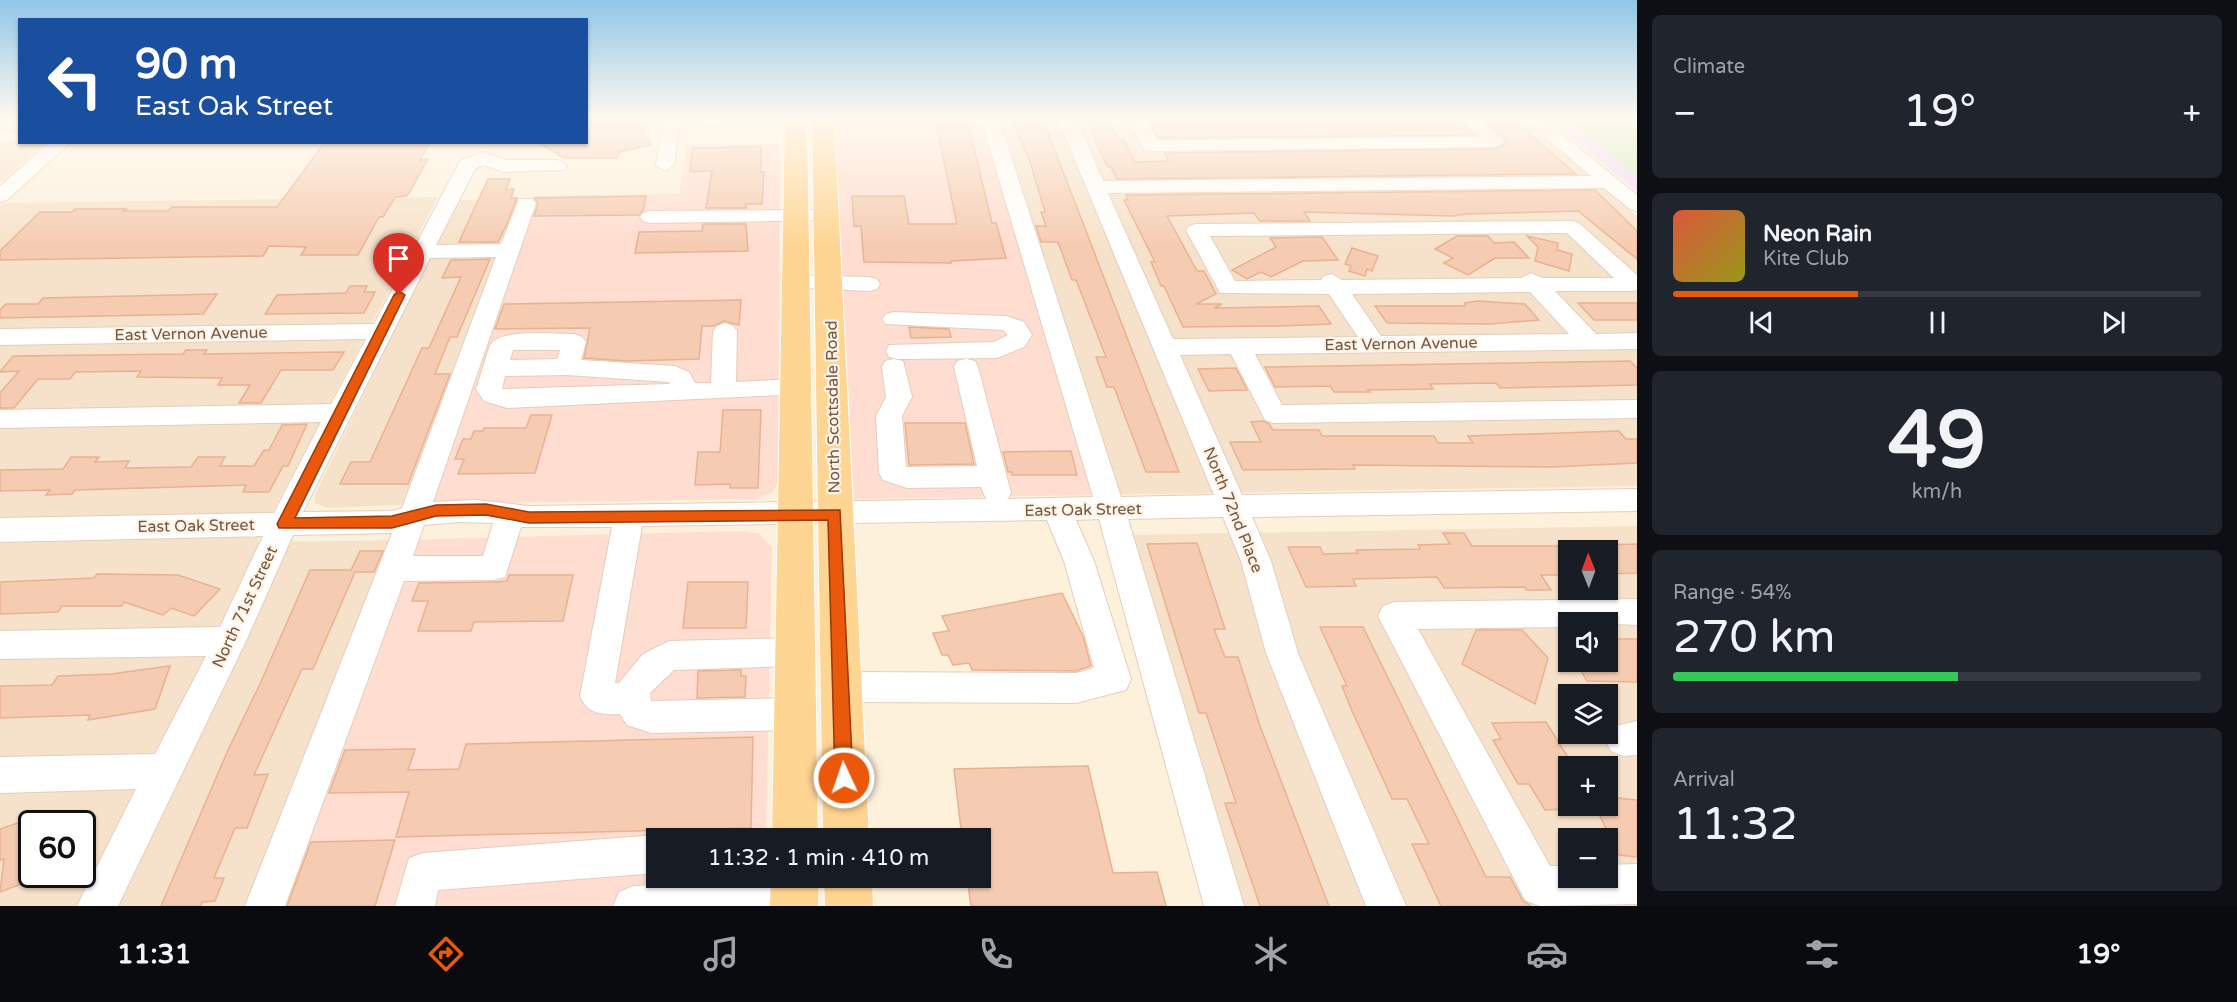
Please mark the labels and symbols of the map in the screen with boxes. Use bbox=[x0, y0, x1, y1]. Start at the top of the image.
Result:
pin bbox=[373, 233, 424, 295]
street label: North Scottsdale Road bbox=[821, 320, 845, 494]
street label: East Vernon Avenue bbox=[114, 323, 268, 345]
street label: East Vernon Avenue bbox=[1324, 333, 1478, 355]
street label: North 72nd Place bbox=[1199, 444, 1267, 576]
street label: East Oak Street bbox=[1024, 499, 1142, 521]
street label: East Oak Street bbox=[137, 515, 255, 537]
north arrow bbox=[1558, 540, 1618, 600]
street label: North 71st Street bbox=[208, 543, 282, 671]
position arrow bbox=[812, 746, 876, 810]
speed limit sign: 60 bbox=[18, 810, 96, 888]

